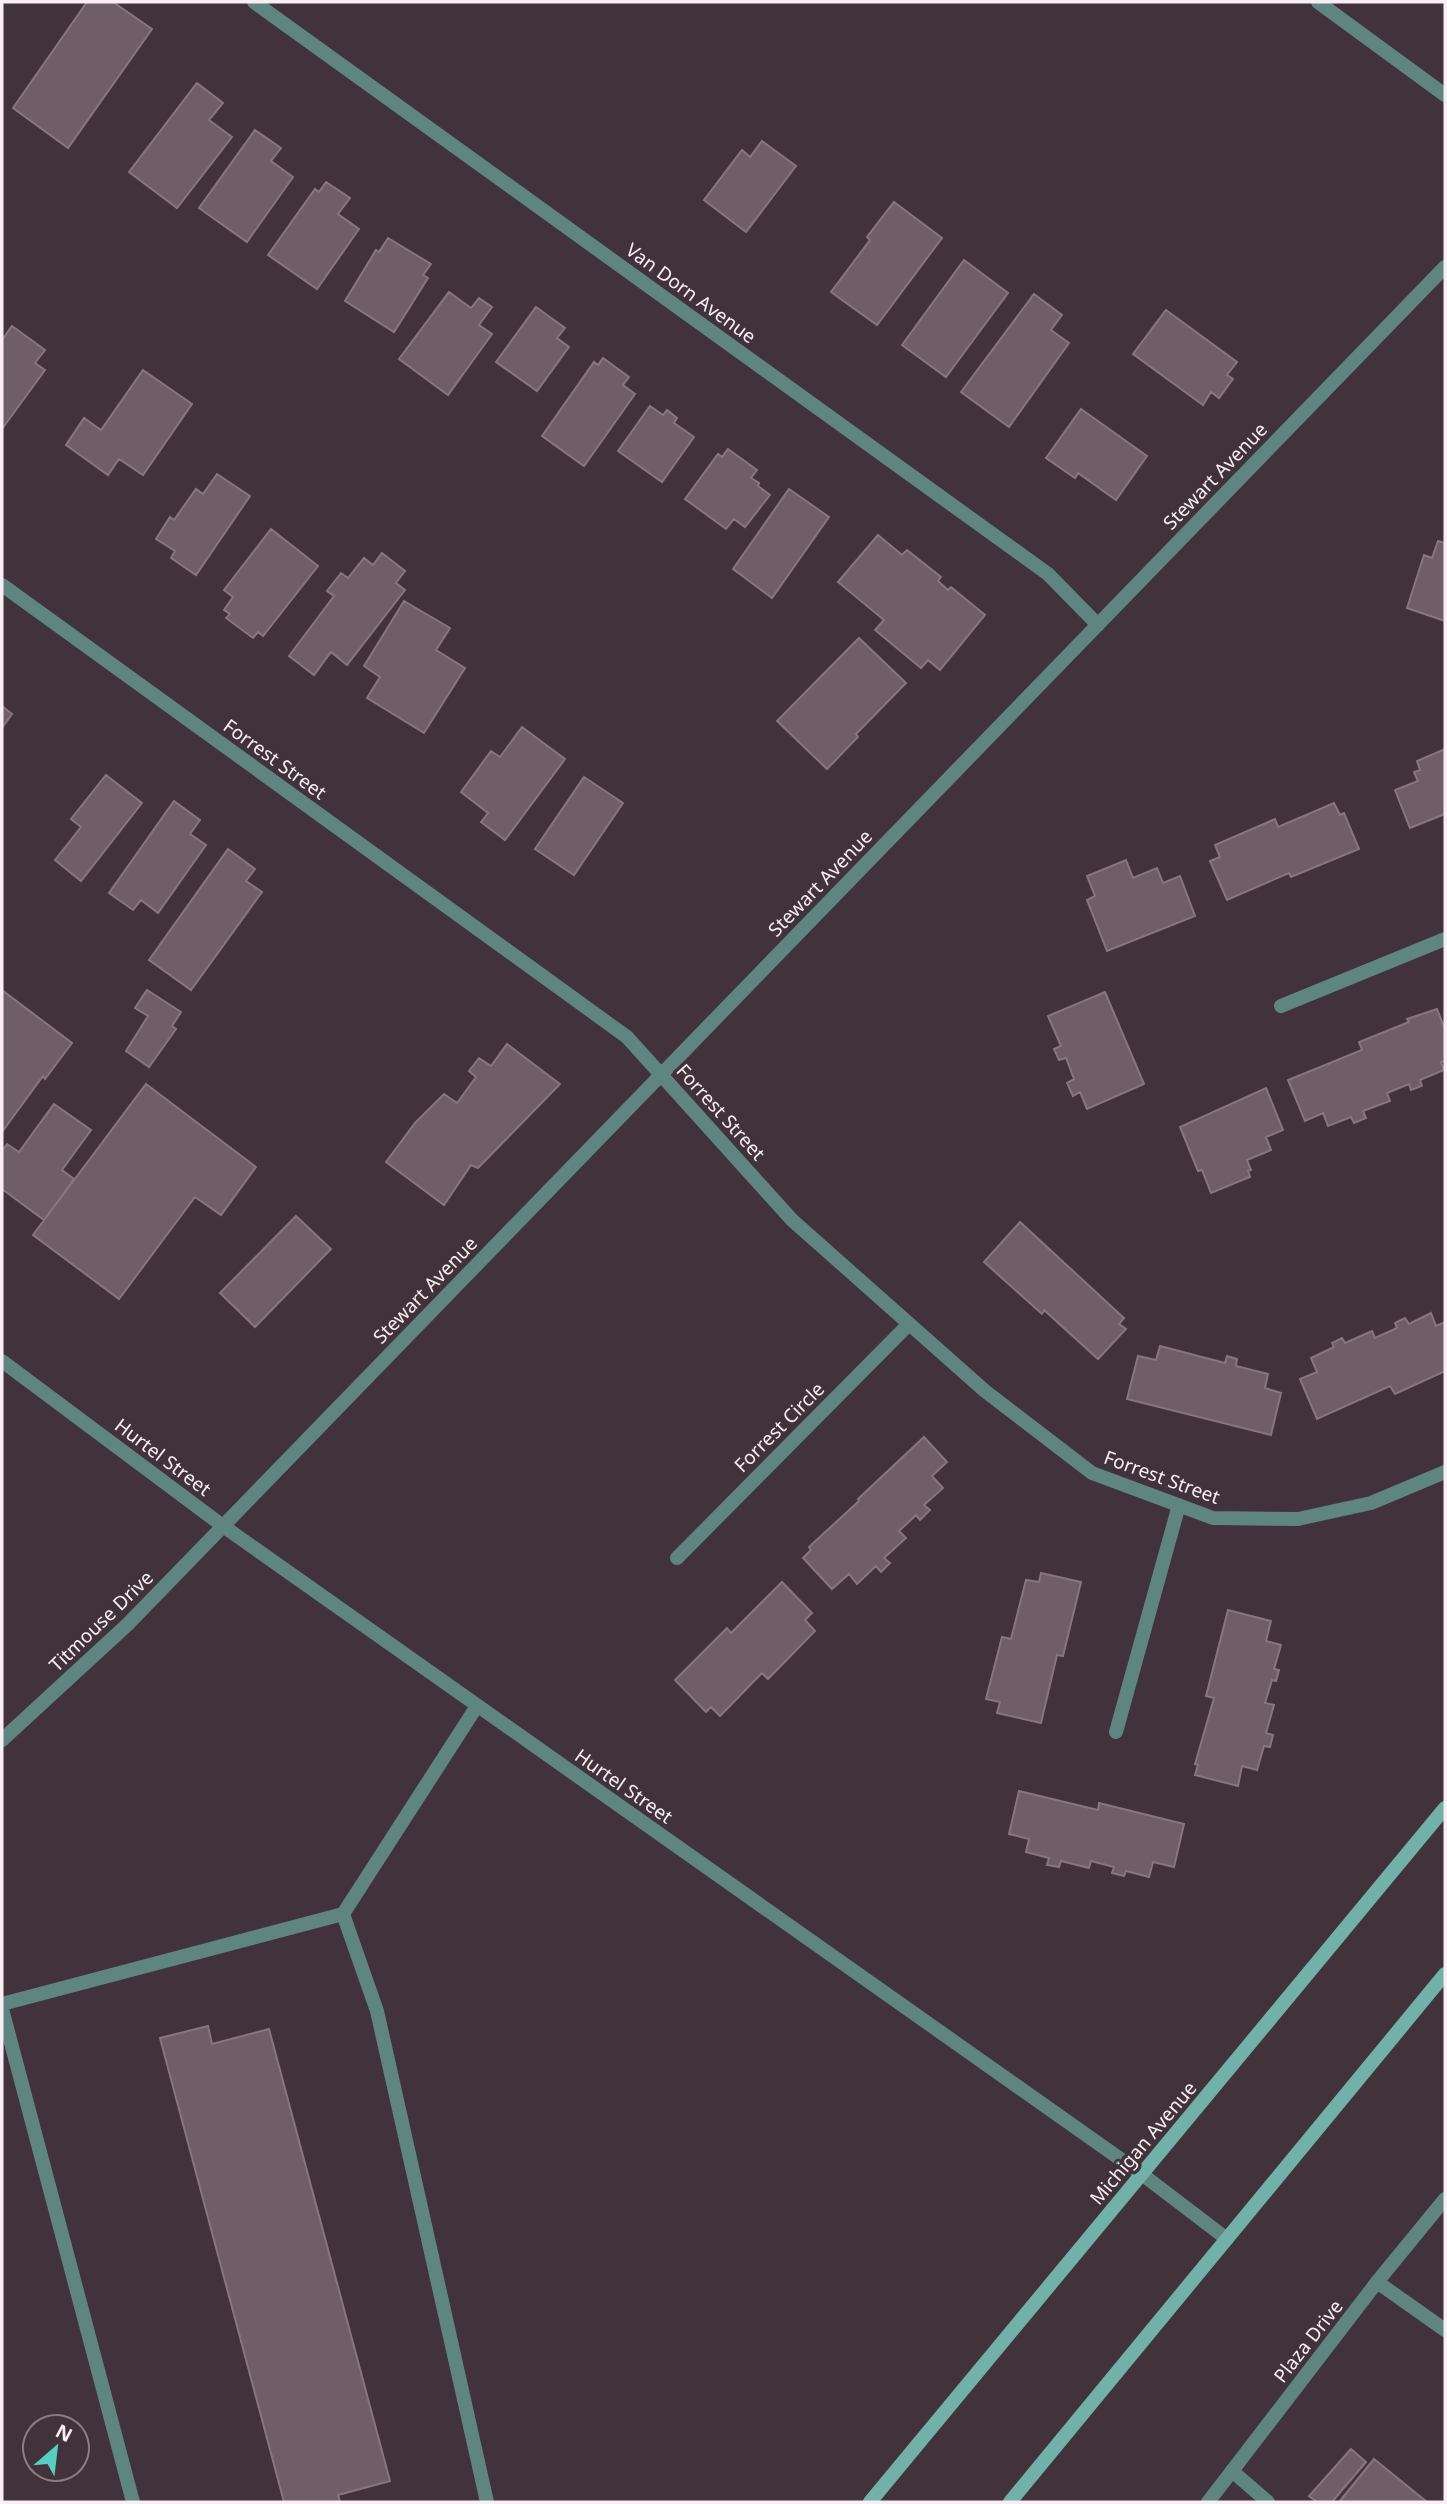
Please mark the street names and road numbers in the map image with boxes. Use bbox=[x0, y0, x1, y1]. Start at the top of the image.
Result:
street label: Van Dorn Avenue bbox=[621, 237, 761, 349]
street label: Stewart Avenue bbox=[1157, 417, 1273, 535]
street label: Forrest Street bbox=[218, 713, 332, 805]
street label: Stewart Avenue bbox=[762, 824, 878, 942]
street label: Forrest Street bbox=[671, 1058, 771, 1166]
street label: Stewart Avenue bbox=[367, 1231, 483, 1349]
street label: Forrest Circle bbox=[728, 1376, 830, 1478]
street label: Hurtel Street bbox=[110, 1412, 217, 1502]
street label: Forrest Street bbox=[1101, 1444, 1224, 1510]
street label: Titmouse Drive bbox=[43, 1565, 159, 1677]
street label: Hurtel Street bbox=[570, 1743, 678, 1829]
street label: Michigan Avenue bbox=[1084, 2076, 1202, 2210]
street label: Plaza Drive bbox=[1267, 2294, 1349, 2388]

